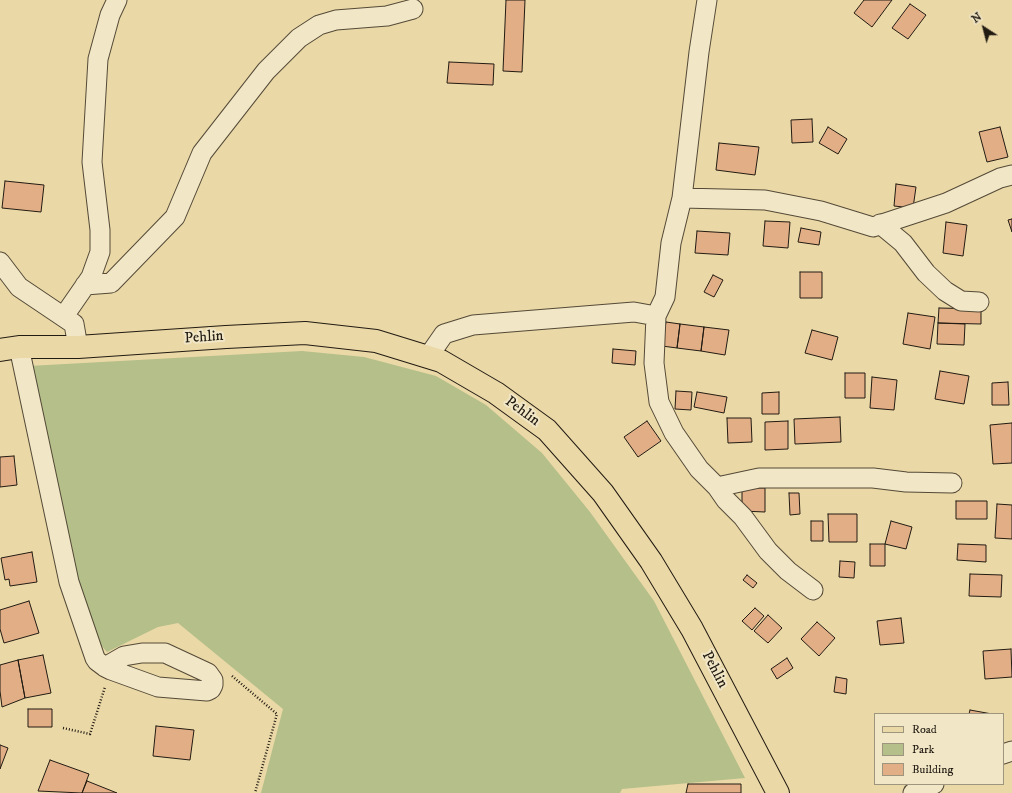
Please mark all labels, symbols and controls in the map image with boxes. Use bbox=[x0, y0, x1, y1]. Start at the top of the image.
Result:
north arrow bbox=[964, 8, 1004, 48]
text: N bbox=[969, 10, 985, 27]
street label: Pehlin bbox=[184, 328, 224, 348]
street label: Pehlin bbox=[501, 393, 543, 431]
street label: Pehlin bbox=[697, 649, 731, 691]
legend bbox=[874, 713, 1004, 785]
text: Road bbox=[912, 722, 937, 737]
text: Park bbox=[912, 742, 934, 757]
text: Building bbox=[912, 762, 953, 777]

